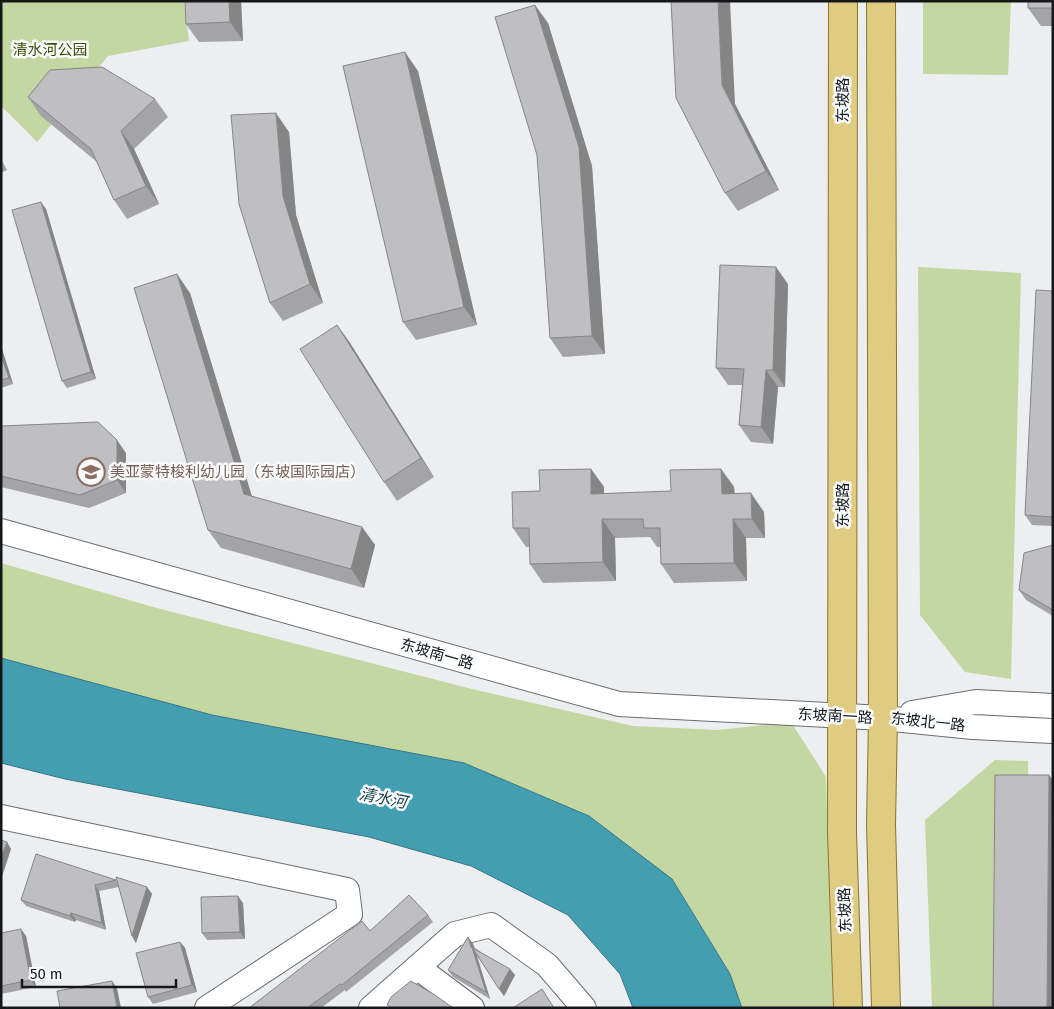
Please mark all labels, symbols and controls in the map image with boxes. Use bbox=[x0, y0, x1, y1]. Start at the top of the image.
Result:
park label: 清水河公园 bbox=[12, 41, 88, 59]
street label: 东坡路 bbox=[834, 77, 852, 123]
school or university icon: 美亚蒙特梭利幼儿园（东坡国际园店） bbox=[76, 457, 106, 487]
place label: 美亚蒙特梭利幼儿园（东坡国际园店） bbox=[110, 463, 365, 481]
street label: 东坡路 bbox=[834, 482, 852, 528]
street label: 东坡南一路 bbox=[398, 635, 476, 673]
street label: 东坡南一路 bbox=[797, 705, 873, 727]
street label: 东坡北一路 bbox=[890, 709, 966, 735]
water label: 清水河 bbox=[358, 784, 411, 812]
street label: 东坡路 bbox=[835, 887, 855, 933]
scale bar bbox=[22, 956, 176, 988]
text: 50 m bbox=[30, 965, 63, 983]

